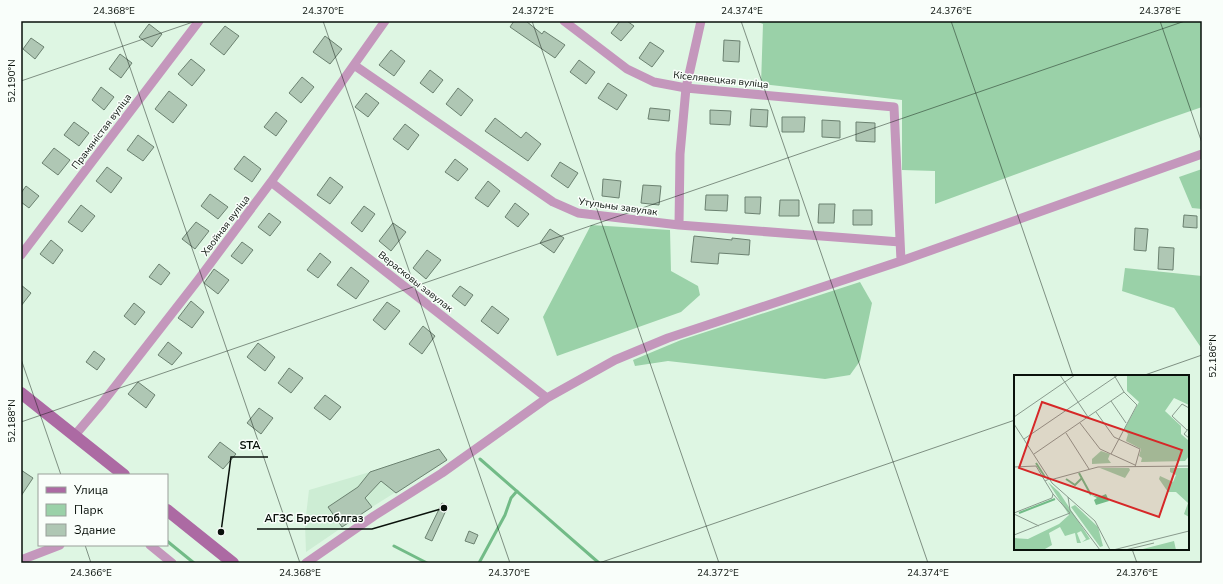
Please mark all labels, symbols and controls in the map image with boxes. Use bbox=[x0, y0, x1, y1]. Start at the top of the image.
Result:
text: 24.368°E bbox=[93, 4, 135, 18]
text: 24.370°E bbox=[302, 4, 344, 18]
text: 24.372°E bbox=[512, 4, 554, 18]
text: 24.374°E bbox=[721, 4, 763, 18]
text: 24.376°E bbox=[930, 4, 972, 18]
text: 24.378°E bbox=[1139, 4, 1181, 18]
text: 52.190°N bbox=[5, 59, 19, 103]
street label: Кіселявецкая вуліца bbox=[673, 68, 769, 92]
street label: Прамяністая вуліца bbox=[69, 91, 135, 172]
street label: Хвойная вуліца bbox=[198, 192, 253, 259]
street label: Утульны завулак bbox=[576, 194, 659, 220]
street label: Верасковы завулак bbox=[375, 248, 456, 316]
text: 52.186°N bbox=[1206, 334, 1220, 378]
inset map bbox=[1014, 375, 1189, 550]
text: 52.188°N bbox=[5, 399, 19, 443]
callout: STA bbox=[231, 434, 268, 457]
text: STA bbox=[240, 438, 261, 453]
legend bbox=[38, 474, 168, 546]
text: Улица bbox=[73, 482, 108, 498]
text: Парк bbox=[74, 502, 104, 518]
callout: АГЗС Брестоблгаз bbox=[257, 506, 372, 529]
text: АГЗС Брестоблгаз bbox=[265, 511, 364, 526]
text: Здание bbox=[74, 522, 116, 538]
text: 24.366°E bbox=[70, 566, 112, 580]
text: 24.368°E bbox=[279, 566, 321, 580]
text: 24.370°E bbox=[488, 566, 530, 580]
text: 24.372°E bbox=[697, 566, 739, 580]
text: 24.374°E bbox=[907, 566, 949, 580]
text: 24.376°E bbox=[1116, 566, 1158, 580]

